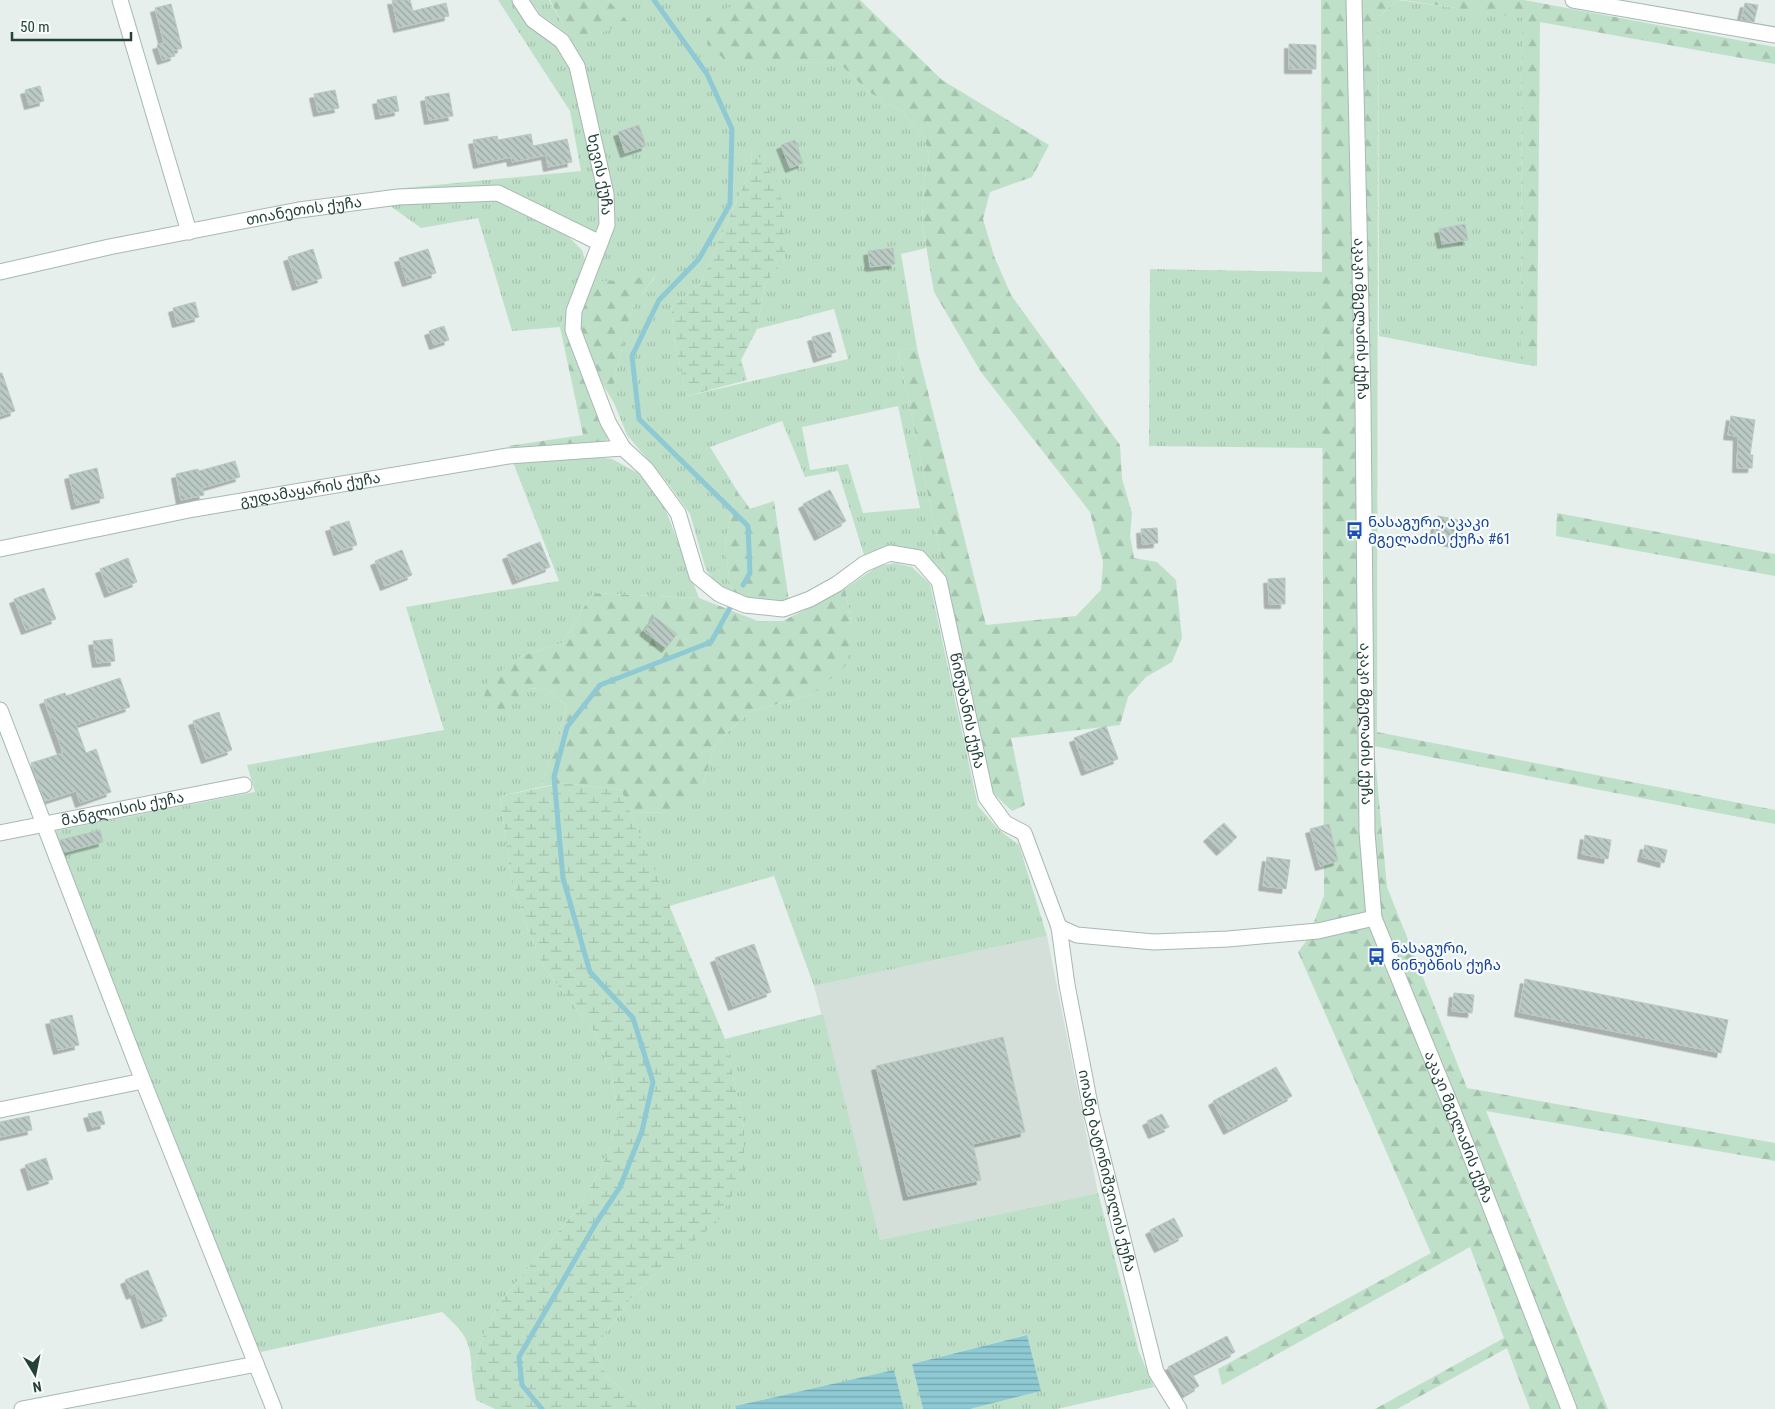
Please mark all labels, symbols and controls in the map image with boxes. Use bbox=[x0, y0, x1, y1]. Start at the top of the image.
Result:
scale bar bbox=[12, 10, 131, 42]
text: 50 m bbox=[20, 18, 50, 36]
street label: ხევის ქუჩა bbox=[584, 132, 616, 216]
street label: თიანეთის ქუჩა bbox=[244, 193, 363, 229]
street label: აკაკი მგელაძის ქუჩა bbox=[1350, 238, 1372, 400]
street label: გუდამაყარის ქუჩა bbox=[239, 469, 382, 510]
place label: ნასაგური, აკაკი მგელაძის ქუჩა #61 bbox=[1368, 513, 1511, 548]
bus stop icon: ნასაგური, აკაკი მგელაძის ქუჩა #61 bbox=[1344, 521, 1364, 541]
street label: აკაკი მგელაძის ქუჩა bbox=[1356, 643, 1376, 805]
street label: წინუბანის ქუჩა bbox=[946, 651, 989, 770]
street label: მანგლისის ქუჩა bbox=[60, 788, 186, 830]
place label: ნასაგური, წინუბნის ქუჩა bbox=[1391, 939, 1501, 974]
bus stop icon: ნასაგური, წინუბნის ქუჩა bbox=[1367, 947, 1387, 967]
street label: აკაკი მგელაძის ქუჩა bbox=[1421, 1048, 1497, 1206]
street label: იოანე ბატონიშვილის ქუჩა bbox=[1074, 1068, 1140, 1274]
north arrow bbox=[10, 1349, 60, 1399]
text: N bbox=[32, 1378, 43, 1395]

